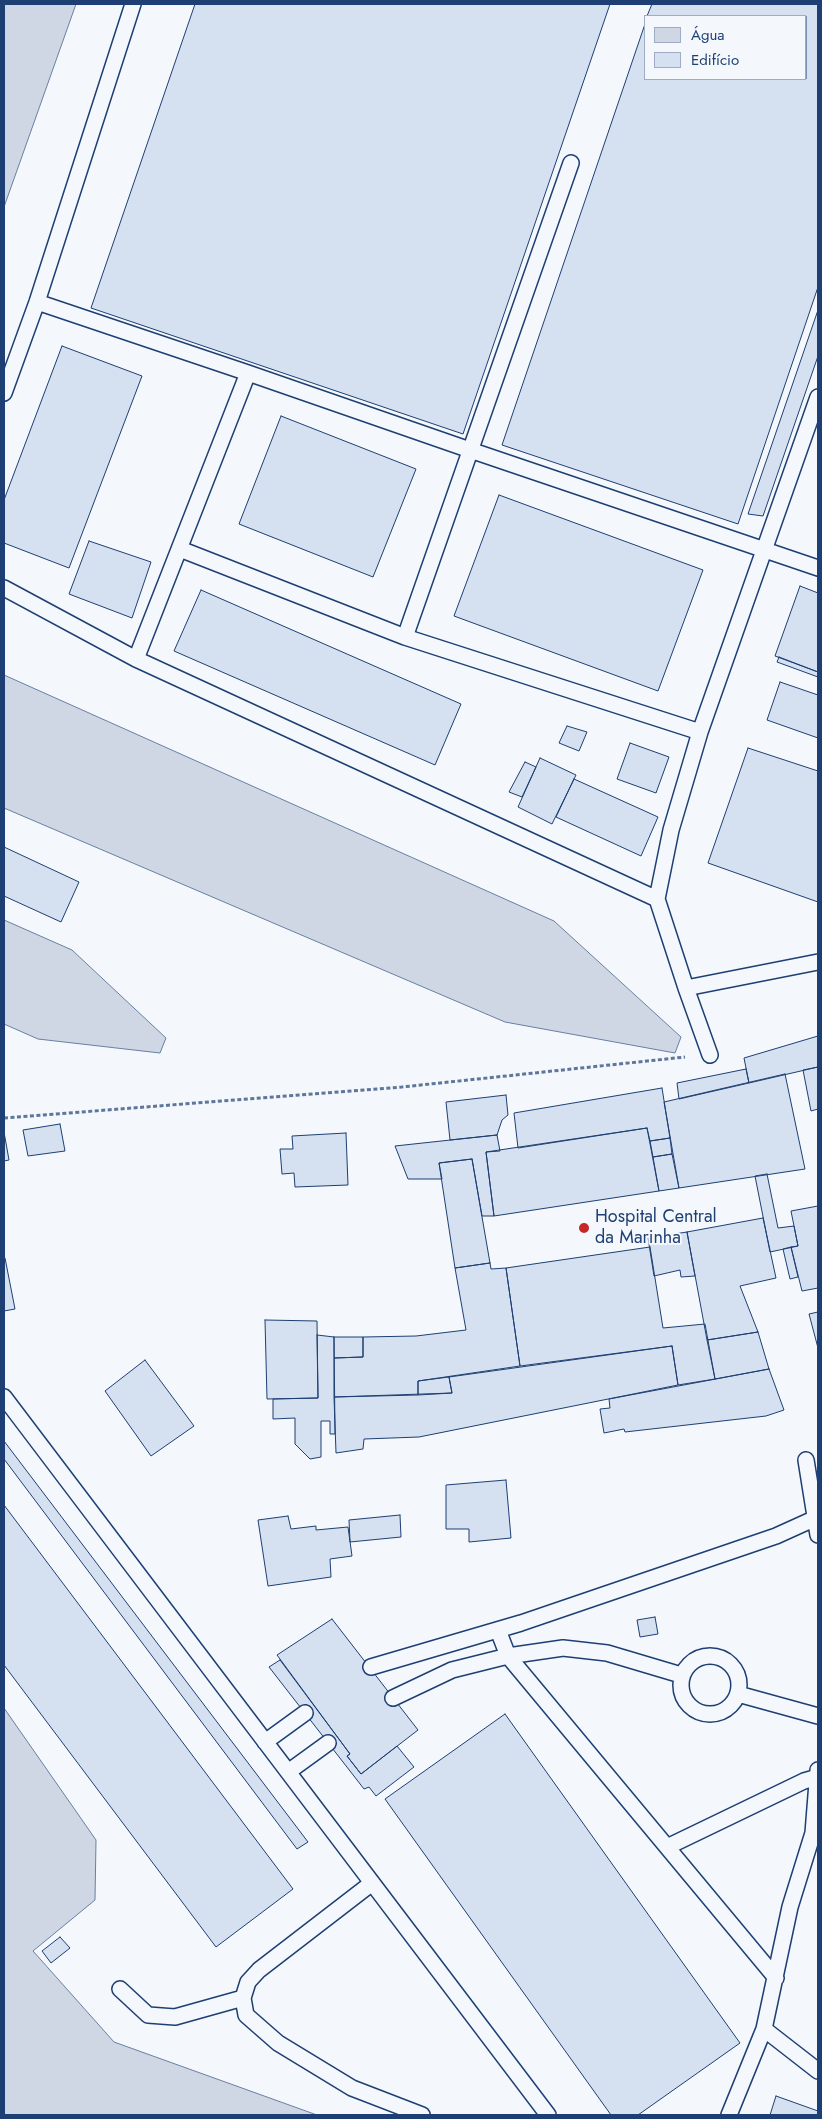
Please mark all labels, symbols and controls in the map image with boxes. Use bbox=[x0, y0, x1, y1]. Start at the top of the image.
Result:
legend bbox=[644, 15, 807, 80]
text: Água bbox=[691, 24, 725, 46]
text: Edifício bbox=[691, 49, 739, 71]
place label: Hospital Central da Marinha bbox=[595, 1207, 717, 1250]
marker: Hospital Central da Marinha bbox=[577, 1221, 591, 1235]

